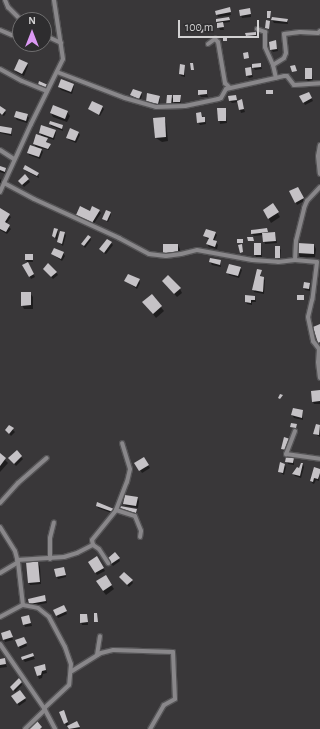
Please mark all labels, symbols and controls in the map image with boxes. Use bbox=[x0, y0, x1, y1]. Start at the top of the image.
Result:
north arrow bbox=[12, 12, 52, 52]
scale bar bbox=[180, 12, 261, 38]
text: N bbox=[28, 15, 36, 26]
text: 100 m bbox=[185, 21, 213, 33]

